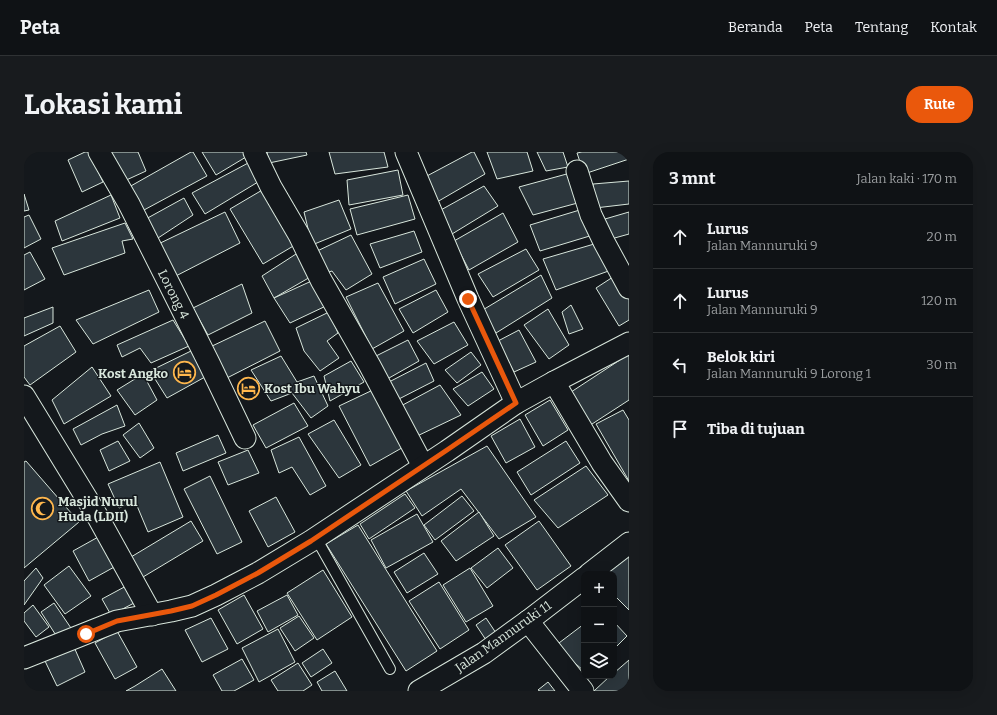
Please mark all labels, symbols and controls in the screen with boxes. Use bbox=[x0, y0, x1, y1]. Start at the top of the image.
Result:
text: Peta bbox=[20, 16, 60, 39]
text: Beranda bbox=[728, 19, 783, 36]
text: Peta bbox=[805, 19, 833, 36]
text: Tentang bbox=[855, 19, 908, 36]
text: Kontak bbox=[930, 19, 977, 36]
button: Rute bbox=[906, 86, 973, 123]
text: Lokasi kami bbox=[24, 88, 182, 121]
text: 3 mnt bbox=[669, 168, 716, 189]
text: Jalan kaki · 170 m bbox=[857, 171, 957, 186]
text: Lurus bbox=[707, 220, 749, 238]
icon: ahead bbox=[669, 226, 691, 248]
text: 20 m bbox=[927, 229, 957, 244]
text: Jalan Mannuruki 9 bbox=[707, 238, 818, 253]
street label: Lorong 4 bbox=[155, 267, 192, 322]
text: Lurus bbox=[707, 284, 749, 302]
route end bbox=[459, 290, 477, 308]
icon: ahead bbox=[669, 290, 691, 312]
text: 120 m bbox=[921, 293, 957, 308]
text: Jalan Mannuruki 9 bbox=[707, 302, 818, 317]
text: Belok kiri bbox=[707, 348, 775, 366]
icon: left bbox=[669, 354, 691, 376]
text: 30 m bbox=[926, 357, 957, 372]
hotel icon: Kost Angko bbox=[171, 360, 197, 386]
place label: Kost Angko bbox=[98, 366, 168, 381]
text: Jalan Mannuruki 9 Lorong 1 bbox=[707, 366, 871, 381]
hotel icon: Kost Ibu Wahyu bbox=[236, 375, 262, 401]
place label: Kost Ibu Wahyu bbox=[264, 381, 360, 396]
icon: arrive bbox=[669, 418, 691, 440]
text: Tiba di tujuan bbox=[707, 420, 805, 438]
place label: Masjid Nurul Huda (LDII) bbox=[58, 494, 138, 524]
mosque icon: Masjid Nurul Huda (LDII) bbox=[30, 495, 56, 521]
map controls bbox=[581, 571, 617, 679]
button: + bbox=[581, 571, 617, 607]
street label: Jalan Mannuruki 11 bbox=[452, 597, 555, 676]
button: − bbox=[581, 607, 617, 643]
route start bbox=[77, 625, 95, 643]
button: layers bbox=[581, 643, 617, 679]

